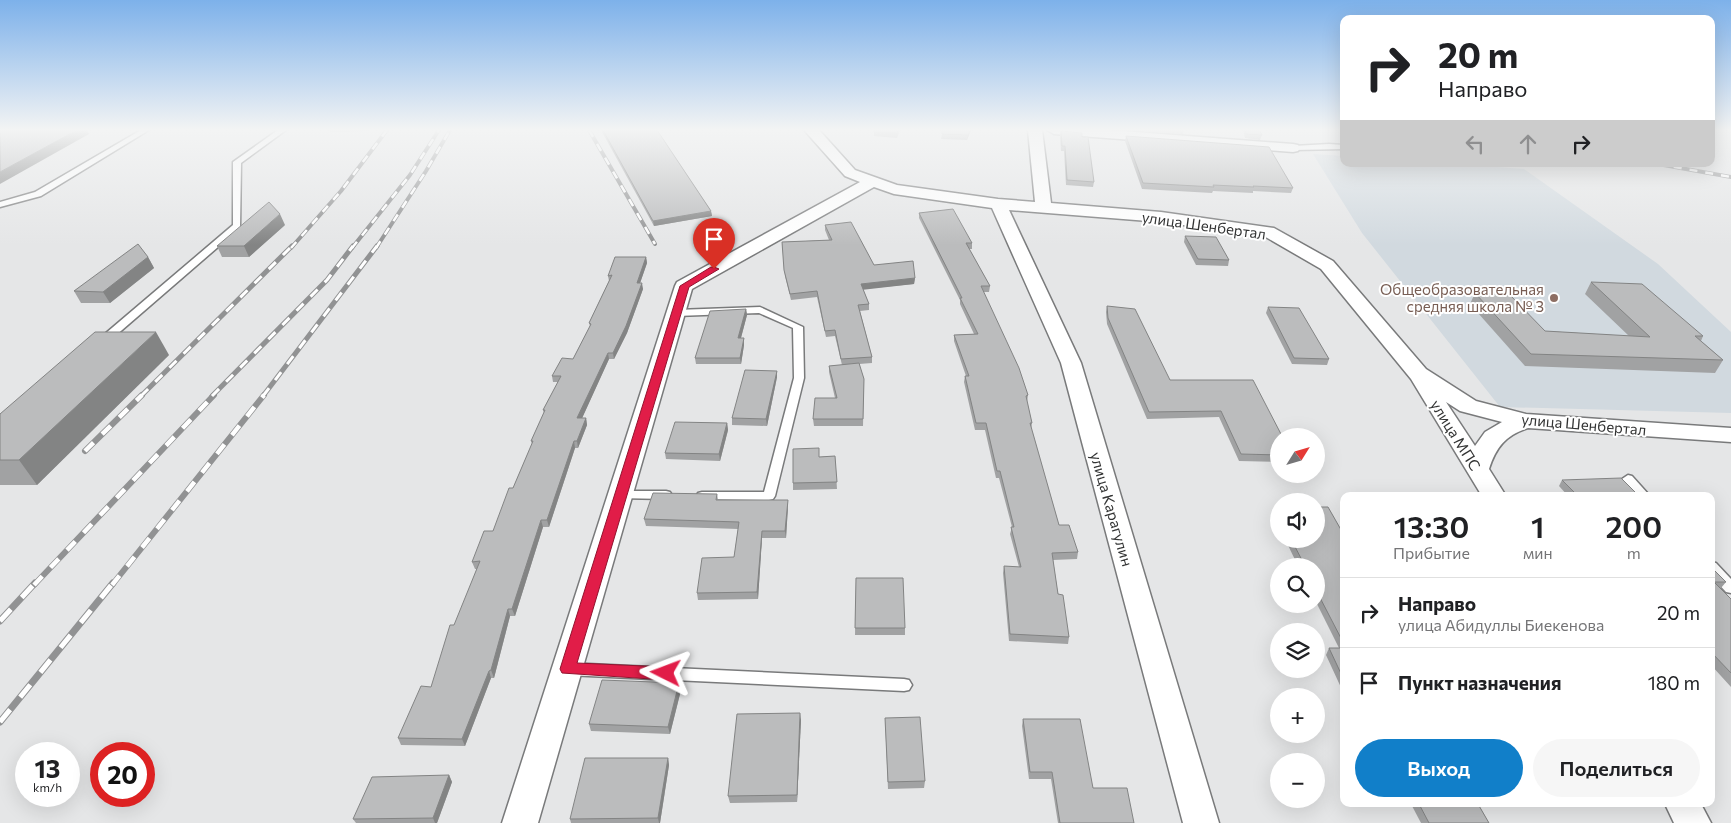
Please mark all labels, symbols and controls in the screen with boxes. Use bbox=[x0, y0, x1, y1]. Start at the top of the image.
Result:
text: 20 m bbox=[1438, 32, 1518, 75]
icon: right bbox=[1355, 35, 1420, 100]
text: Направо bbox=[1438, 75, 1528, 102]
icon: left bbox=[1461, 130, 1489, 158]
icon: ahead bbox=[1514, 130, 1542, 158]
icon: right bbox=[1567, 130, 1595, 158]
street label: улица Шенбертал bbox=[1141, 207, 1267, 243]
pin bbox=[693, 218, 735, 269]
icon: arrive bbox=[700, 225, 728, 253]
place label: Общеобразовательная средняя школа № 3 bbox=[1380, 280, 1544, 315]
marker: Общеобразовательная средняя школа № 3 bbox=[1548, 292, 1560, 304]
street label: улица МПС bbox=[1427, 396, 1485, 474]
street label: улица Шенбертал bbox=[1521, 410, 1647, 438]
north arrow bbox=[1270, 428, 1325, 482]
map controls bbox=[1270, 428, 1325, 808]
street label: улица Карагулин bbox=[1087, 450, 1137, 568]
button: sound bbox=[1270, 493, 1325, 548]
text: 13:30 bbox=[1394, 507, 1469, 544]
text: 1 bbox=[1531, 507, 1544, 544]
text: 200 bbox=[1606, 507, 1662, 544]
text: Прибытие bbox=[1393, 543, 1470, 562]
text: мин bbox=[1523, 543, 1553, 562]
text: m bbox=[1627, 543, 1641, 562]
button: search bbox=[1270, 558, 1325, 613]
text: Направо bbox=[1398, 592, 1476, 615]
icon: right bbox=[1355, 599, 1383, 627]
text: 20 m bbox=[1657, 601, 1700, 624]
text: улица Абидуллы Биекенова bbox=[1398, 615, 1604, 634]
button: layers bbox=[1270, 623, 1325, 678]
position arrow bbox=[639, 646, 691, 698]
icon: arrive bbox=[1355, 669, 1383, 697]
text: Пункт назначения bbox=[1398, 671, 1561, 694]
text: 180 m bbox=[1648, 671, 1700, 694]
button: + bbox=[1270, 688, 1325, 743]
button: Выход bbox=[1355, 739, 1523, 797]
button: Поделиться bbox=[1533, 739, 1700, 797]
speed limit sign: 20 bbox=[90, 742, 155, 807]
text: 13 bbox=[35, 753, 60, 783]
button: − bbox=[1270, 753, 1325, 808]
text: km/h bbox=[33, 780, 62, 794]

